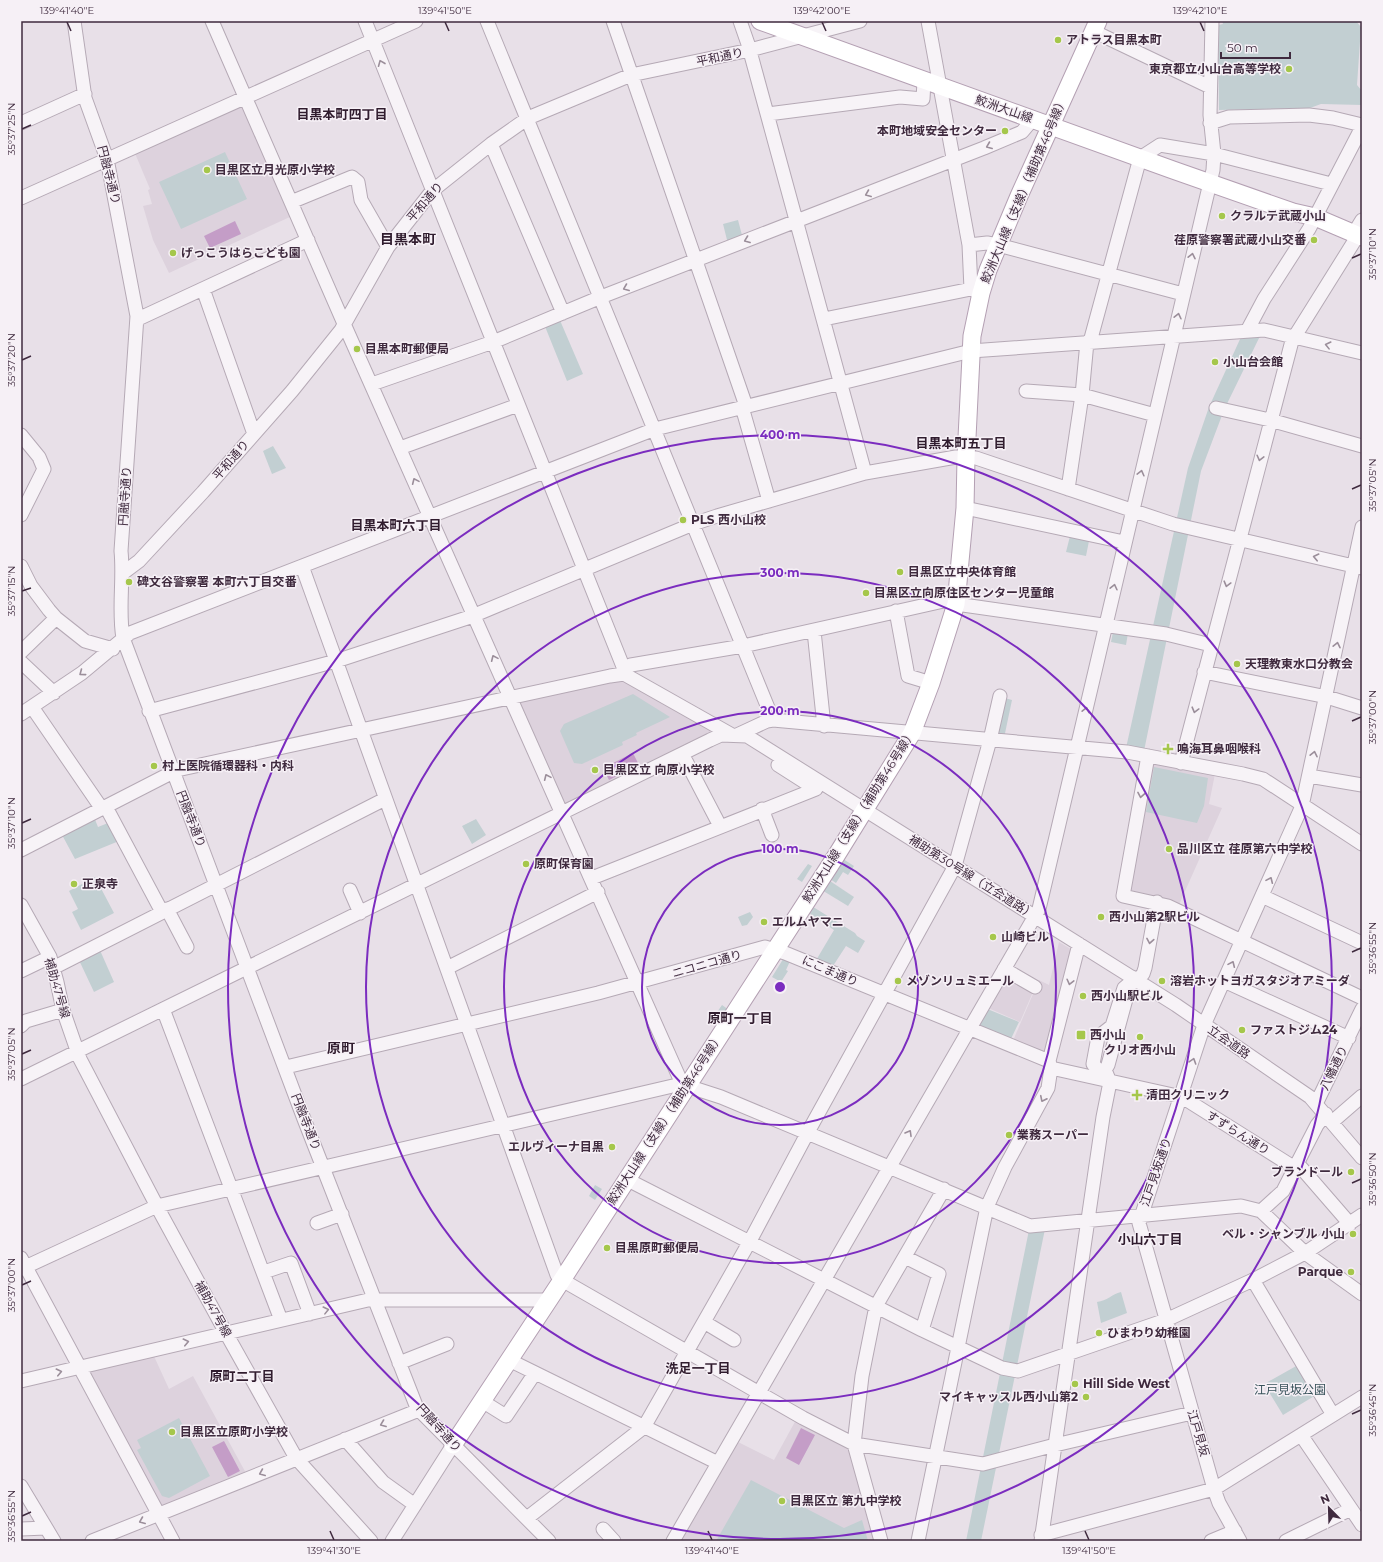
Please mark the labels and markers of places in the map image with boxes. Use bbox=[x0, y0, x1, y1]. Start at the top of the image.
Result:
place label: アトラス目黒本町 bbox=[1066, 32, 1162, 47]
marker: アトラス目黒本町 bbox=[1053, 35, 1063, 45]
place label: 東京都立小山台高等学校 bbox=[1149, 61, 1281, 76]
marker: 東京都立小山台高等学校 bbox=[1284, 64, 1294, 74]
place label: 本町地域安全センター bbox=[877, 123, 997, 138]
marker: 本町地域安全センター bbox=[1000, 126, 1010, 136]
place label: 目黒区立月光原小学校 bbox=[215, 162, 335, 177]
marker: 目黒区立月光原小学校 bbox=[202, 165, 212, 175]
place label: クラルテ武蔵小山 bbox=[1230, 208, 1326, 223]
marker: クラルテ武蔵小山 bbox=[1217, 211, 1227, 221]
place label: 荏原警察署武蔵小山交番 bbox=[1174, 232, 1307, 247]
marker: 荏原警察署武蔵小山交番 bbox=[1309, 235, 1319, 245]
place label: げっこうはらこども園 bbox=[181, 245, 301, 260]
marker: げっこうはらこども園 bbox=[168, 248, 178, 258]
place label: 目黒本町郵便局 bbox=[365, 341, 449, 356]
marker: 目黒本町郵便局 bbox=[352, 344, 362, 354]
place label: 小山台会館 bbox=[1223, 354, 1283, 369]
marker: 小山台会館 bbox=[1210, 357, 1220, 367]
place label: PLS 西小山校 bbox=[691, 512, 766, 527]
marker: PLS 西小山校 bbox=[678, 515, 688, 525]
place label: 目黒区立中央体育館 bbox=[908, 564, 1016, 579]
marker: 目黒区立中央体育館 bbox=[895, 567, 905, 577]
place label: 碑文谷警察署 本町六丁目交番 bbox=[137, 574, 297, 589]
marker: 碑文谷警察署 本町六丁目交番 bbox=[124, 577, 134, 587]
place label: 目黒区立向原住区センター児童館 bbox=[874, 585, 1054, 600]
marker: 目黒区立向原住区センター児童館 bbox=[861, 588, 871, 598]
place label: 天理教東水口分教会 bbox=[1245, 656, 1353, 671]
marker: 天理教東水口分教会 bbox=[1232, 659, 1242, 669]
place label: 鳴海耳鼻咽喉科 bbox=[1177, 741, 1261, 756]
marker: 鳴海耳鼻咽喉科 bbox=[1162, 743, 1174, 755]
place label: 村上医院循環器科・内科 bbox=[162, 758, 294, 773]
marker: 村上医院循環器科・内科 bbox=[149, 761, 159, 771]
place label: 目黒区立 向原小学校 bbox=[603, 762, 714, 777]
marker: 目黒区立 向原小学校 bbox=[590, 765, 600, 775]
place label: 品川区立 荏原第六中学校 bbox=[1177, 841, 1312, 856]
marker: 品川区立 荏原第六中学校 bbox=[1164, 844, 1174, 854]
place label: 原町保育園 bbox=[534, 856, 594, 871]
marker: 原町保育園 bbox=[521, 859, 531, 869]
place label: 正泉寺 bbox=[82, 876, 118, 891]
marker: 正泉寺 bbox=[69, 879, 79, 889]
place label: 西小山第2駅ビル bbox=[1109, 909, 1200, 924]
marker: 西小山第2駅ビル bbox=[1096, 912, 1106, 922]
place label: エルムヤマニ bbox=[772, 914, 844, 929]
marker: エルムヤマニ bbox=[759, 917, 769, 927]
place label: 山崎ビル bbox=[1001, 929, 1049, 944]
marker: 山崎ビル bbox=[988, 932, 998, 942]
place label: メゾンリュミエール bbox=[906, 973, 1014, 988]
place label: 溶岩ホットヨガスタジオアミーダ bbox=[1170, 973, 1350, 988]
marker: メゾンリュミエール bbox=[893, 976, 903, 986]
marker: 溶岩ホットヨガスタジオアミーダ bbox=[1157, 976, 1167, 986]
centre of rings bbox=[773, 980, 787, 994]
place label: 西小山駅ビル bbox=[1091, 988, 1163, 1003]
marker: 西小山駅ビル bbox=[1078, 991, 1088, 1001]
place label: ファストジム24 bbox=[1250, 1022, 1338, 1037]
marker: ファストジム24 bbox=[1237, 1025, 1247, 1035]
place label: 西小山 bbox=[1090, 1027, 1126, 1042]
marker: 西小山 bbox=[1075, 1029, 1087, 1041]
marker: クリオ西小山 bbox=[1135, 1032, 1145, 1042]
place label: クリオ西小山 bbox=[1104, 1042, 1176, 1057]
place label: 清田クリニック bbox=[1146, 1087, 1230, 1102]
marker: 清田クリニック bbox=[1131, 1089, 1143, 1101]
place label: 業務スーパー bbox=[1017, 1127, 1089, 1142]
marker: 業務スーパー bbox=[1004, 1130, 1014, 1140]
place label: エルヴィーナ目黒 bbox=[508, 1139, 604, 1154]
marker: エルヴィーナ目黒 bbox=[607, 1142, 617, 1152]
place label: ブランドール bbox=[1271, 1164, 1343, 1179]
marker: ブランドール bbox=[1346, 1167, 1356, 1177]
place label: ベル・シャンブル 小山 bbox=[1222, 1226, 1345, 1241]
marker: ベル・シャンブル 小山 bbox=[1348, 1229, 1358, 1239]
place label: 目黒原町郵便局 bbox=[615, 1240, 699, 1255]
marker: 目黒原町郵便局 bbox=[602, 1243, 612, 1253]
place label: Parque bbox=[1298, 1264, 1343, 1279]
marker: Parque bbox=[1346, 1267, 1356, 1277]
place label: ひまわり幼稚園 bbox=[1107, 1325, 1191, 1340]
marker: ひまわり幼稚園 bbox=[1094, 1328, 1104, 1338]
place label: Hill Side West bbox=[1083, 1376, 1171, 1391]
marker: Hill Side West bbox=[1070, 1379, 1080, 1389]
place label: マイキャッスル西小山第2 bbox=[939, 1389, 1078, 1404]
marker: マイキャッスル西小山第2 bbox=[1081, 1392, 1091, 1402]
place label: 目黒区立原町小学校 bbox=[180, 1424, 288, 1439]
marker: 目黒区立原町小学校 bbox=[167, 1427, 177, 1437]
place label: 目黒区立 第九中学校 bbox=[790, 1493, 901, 1508]
marker: 目黒区立 第九中学校 bbox=[777, 1496, 787, 1506]

